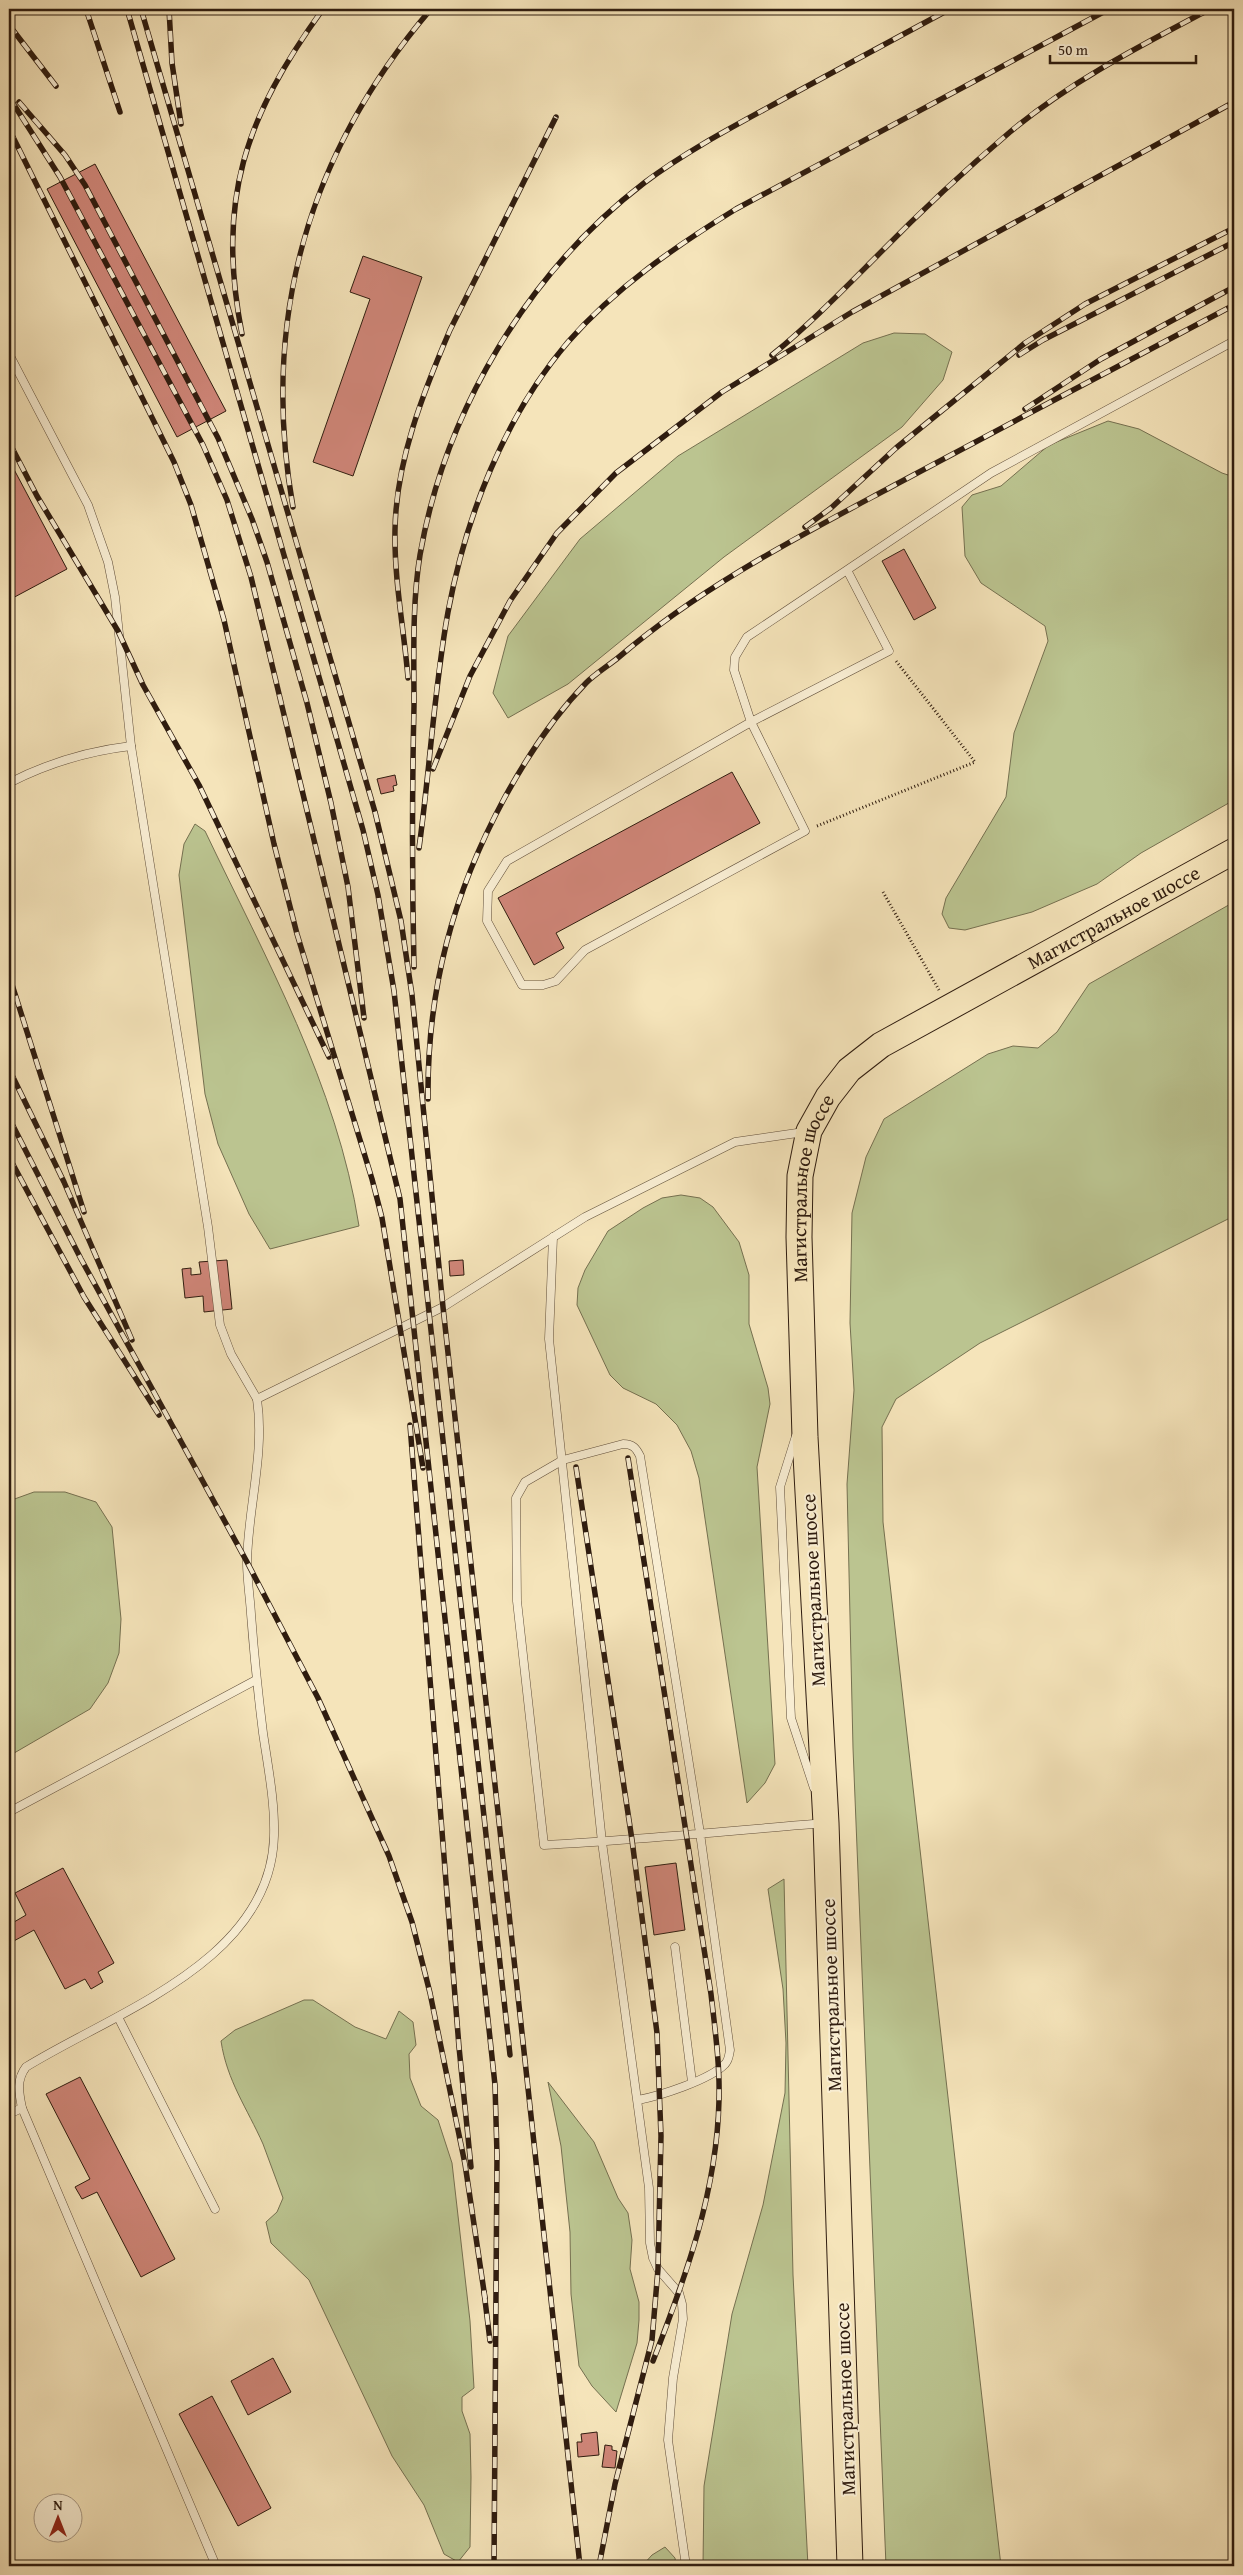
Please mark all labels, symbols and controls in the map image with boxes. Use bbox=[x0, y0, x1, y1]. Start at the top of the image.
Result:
scale bar bbox=[1050, 32, 1197, 64]
text: 50 m bbox=[1058, 39, 1089, 60]
street label: Магистральное шоссе bbox=[1022, 858, 1205, 976]
street label: Магистральное шоссе bbox=[784, 1088, 841, 1283]
street label: Магистральное шоссе bbox=[793, 1493, 832, 1687]
street label: Магистральное шоссе bbox=[813, 1898, 848, 2092]
street label: Магистральное шоссе bbox=[827, 2302, 862, 2496]
north arrow bbox=[32, 2492, 82, 2542]
text: N bbox=[53, 2495, 63, 2515]

